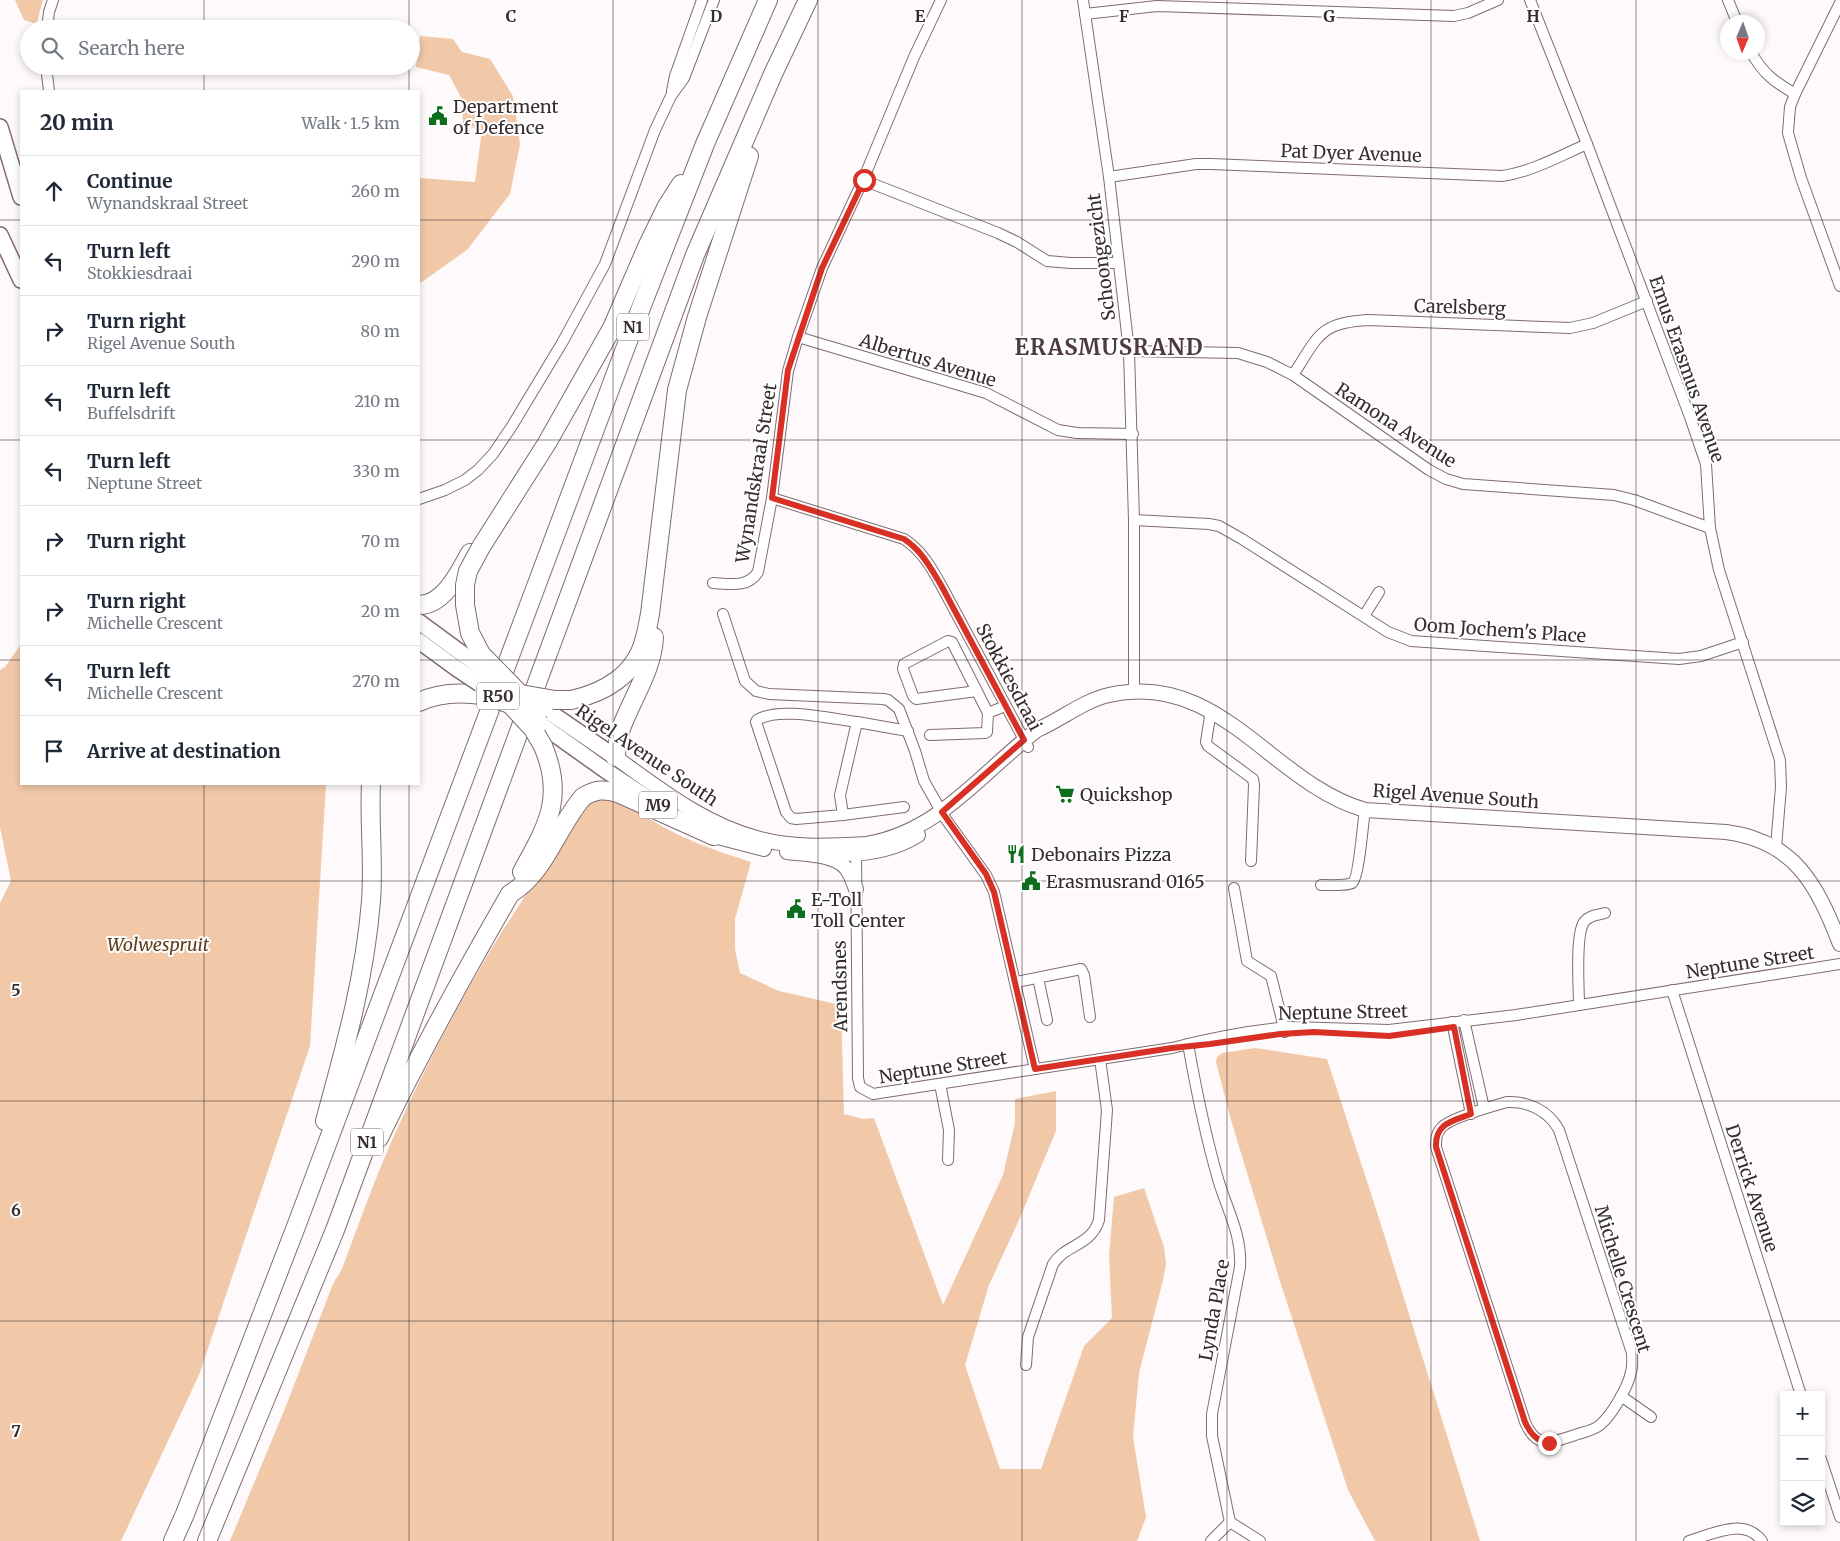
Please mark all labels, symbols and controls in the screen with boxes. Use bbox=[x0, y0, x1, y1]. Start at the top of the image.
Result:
text: C bbox=[506, 6, 516, 26]
text: D bbox=[710, 6, 722, 26]
text: E bbox=[915, 6, 926, 26]
text: F bbox=[1119, 6, 1129, 26]
text: G bbox=[1323, 6, 1335, 26]
text: H bbox=[1526, 6, 1540, 26]
north arrow bbox=[1720, 15, 1765, 60]
search box bbox=[20, 20, 420, 75]
icon: search bbox=[38, 34, 66, 62]
text: Search here bbox=[78, 36, 185, 60]
place label: Department of Defence bbox=[453, 95, 558, 139]
public building icon: Department of Defence bbox=[427, 105, 449, 127]
text: 20 min bbox=[40, 109, 113, 136]
text: Walk · 1.5 km bbox=[302, 113, 400, 133]
street label: Pat Dyer Avenue bbox=[1280, 139, 1422, 167]
text: Continue bbox=[87, 169, 173, 193]
route start bbox=[853, 169, 876, 192]
icon: ahead bbox=[40, 177, 68, 205]
text: 260 m bbox=[351, 181, 400, 201]
street label: Schoongezicht bbox=[1082, 192, 1120, 322]
text: Wynandskraal Street bbox=[87, 193, 248, 213]
text: Turn left bbox=[87, 239, 171, 263]
icon: left bbox=[40, 247, 68, 275]
text: 290 m bbox=[351, 251, 400, 271]
text: Stokkiesdraai bbox=[87, 263, 193, 283]
street label: Emus Erasmus Avenue bbox=[1644, 273, 1730, 465]
street label: Carelsberg bbox=[1414, 294, 1506, 320]
text: Turn right bbox=[87, 309, 186, 333]
road number: N1 bbox=[617, 314, 649, 341]
icon: right bbox=[40, 317, 68, 345]
text: 80 m bbox=[361, 321, 400, 341]
street label: Albertus Avenue bbox=[856, 328, 999, 392]
text: Rigel Avenue South bbox=[87, 333, 235, 353]
district label: ERASMUSRAND bbox=[1015, 333, 1203, 361]
street label: Ramona Avenue bbox=[1331, 377, 1461, 473]
text: Turn left bbox=[87, 379, 171, 403]
street label: Wynandskraal Street bbox=[730, 382, 782, 565]
icon: left bbox=[40, 387, 68, 415]
text: 210 m bbox=[355, 391, 400, 411]
text: Buffelsdrift bbox=[87, 403, 175, 423]
text: Turn left bbox=[87, 449, 171, 473]
icon: left bbox=[40, 457, 68, 485]
text: 330 m bbox=[353, 461, 400, 481]
text: Neptune Street bbox=[87, 473, 202, 493]
icon: right bbox=[40, 527, 68, 555]
text: Turn right bbox=[87, 529, 186, 553]
text: 70 m bbox=[361, 531, 400, 551]
text: Turn right bbox=[87, 589, 186, 613]
icon: right bbox=[40, 597, 68, 625]
text: 20 m bbox=[361, 601, 400, 621]
text: Michelle Crescent bbox=[87, 613, 223, 633]
street label: Oom Jochem's Place bbox=[1413, 613, 1587, 647]
street label: Stokkiesdraai bbox=[971, 619, 1047, 735]
text: Turn left bbox=[87, 659, 171, 683]
icon: left bbox=[40, 667, 68, 695]
text: 270 m bbox=[352, 671, 400, 691]
road number: R50 bbox=[477, 682, 519, 709]
text: Michelle Crescent bbox=[87, 683, 223, 703]
street label: Rigel Avenue South bbox=[571, 699, 723, 811]
icon: arrive bbox=[40, 737, 68, 765]
text: Arrive at destination bbox=[87, 739, 281, 763]
street label: Rigel Avenue South bbox=[1372, 779, 1540, 813]
supermarket icon: Quickshop bbox=[1054, 783, 1076, 805]
place label: Quickshop bbox=[1080, 783, 1173, 806]
road number: M9 bbox=[639, 792, 677, 818]
restaurant icon: Debonairs Pizza bbox=[1005, 843, 1027, 865]
place label: Debonairs Pizza bbox=[1031, 843, 1172, 866]
public building icon: Erasmusrand 0165 bbox=[1020, 870, 1042, 892]
place label: Erasmusrand 0165 bbox=[1046, 870, 1205, 893]
place label: E-Toll Toll Center bbox=[811, 888, 905, 932]
public building icon: E-Toll Toll Center bbox=[785, 898, 807, 920]
park label: Wolwespruit bbox=[107, 933, 210, 956]
street label: Arendsnes bbox=[828, 940, 852, 1033]
street label: Neptune Street bbox=[1684, 941, 1816, 983]
text: 5 bbox=[11, 980, 21, 1000]
street label: Neptune Street bbox=[1278, 999, 1408, 1025]
street label: Neptune Street bbox=[877, 1046, 1009, 1088]
street label: Derrick Avenue bbox=[1721, 1121, 1783, 1255]
road number: N1 bbox=[351, 1128, 383, 1156]
text: 6 bbox=[11, 1200, 21, 1220]
street label: Michelle Crescent bbox=[1590, 1202, 1656, 1356]
street label: Lynda Place bbox=[1194, 1257, 1234, 1363]
map controls bbox=[1780, 1391, 1825, 1526]
button: + bbox=[1780, 1391, 1825, 1436]
text: 7 bbox=[11, 1421, 21, 1441]
route end bbox=[1538, 1432, 1561, 1455]
button: − bbox=[1780, 1436, 1825, 1481]
button: layers bbox=[1780, 1481, 1825, 1526]

